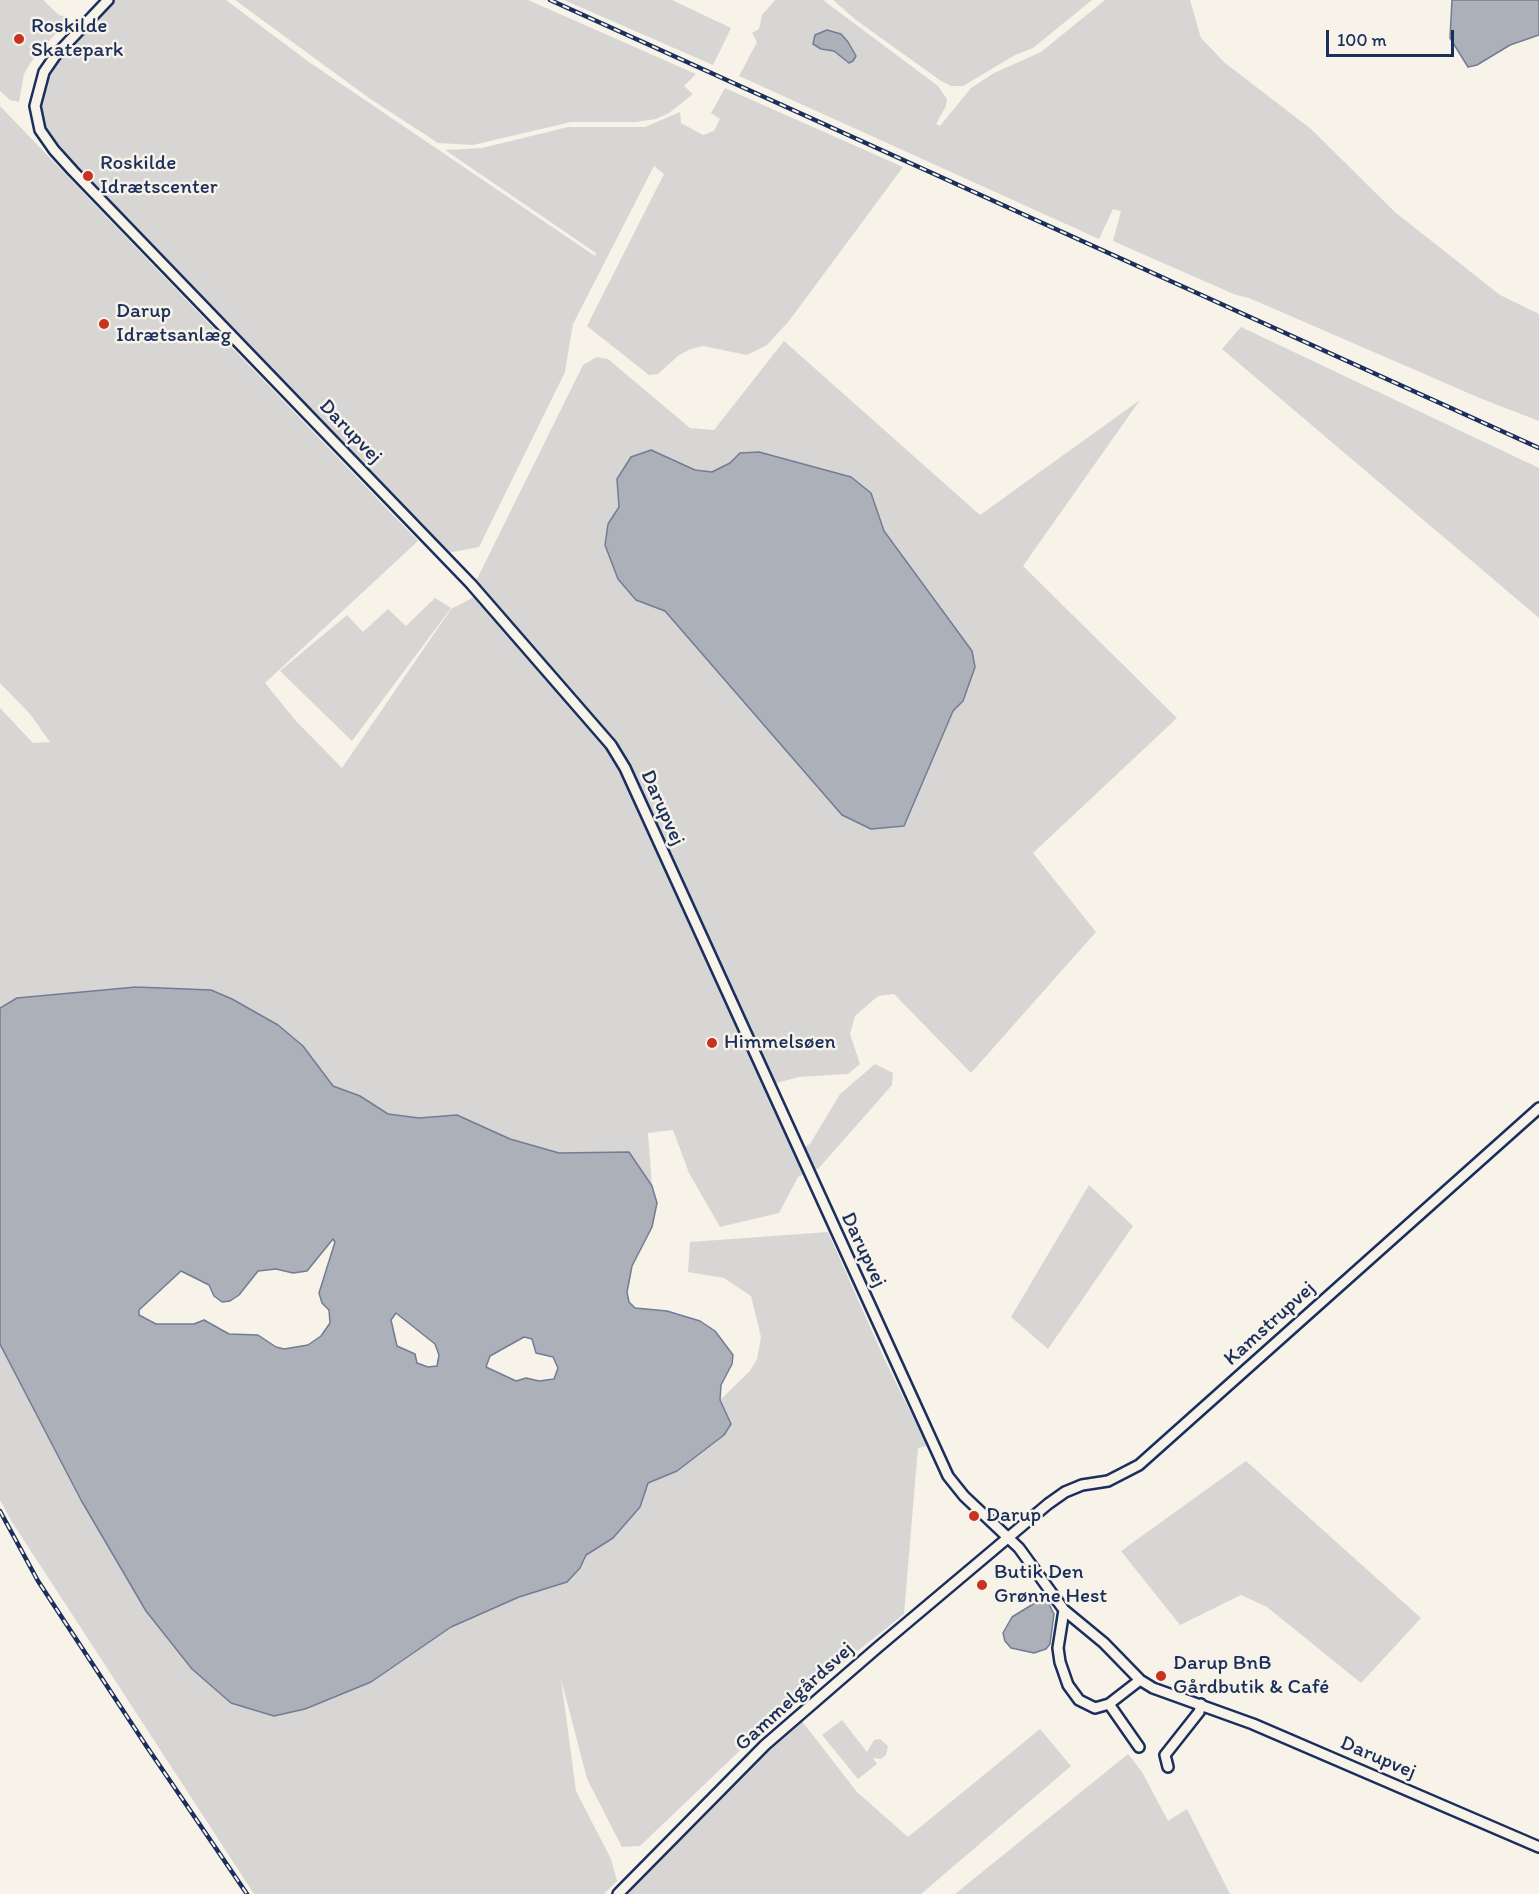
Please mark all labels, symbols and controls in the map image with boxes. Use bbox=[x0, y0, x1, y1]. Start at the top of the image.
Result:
place label: Roskilde Skatepark bbox=[31, 14, 123, 64]
scale bar bbox=[1329, 18, 1456, 56]
text: 100 m bbox=[1337, 29, 1387, 51]
marker: Roskilde Skatepark bbox=[12, 32, 26, 46]
place label: Roskilde Idrætscenter bbox=[100, 151, 218, 201]
marker: Roskilde Idrætscenter bbox=[81, 169, 95, 183]
place label: Darup Idrætsanlæg bbox=[116, 299, 231, 349]
marker: Darup Idrætsanlæg bbox=[97, 317, 111, 331]
street label: Darupvej bbox=[313, 394, 387, 470]
street label: Darupvej bbox=[634, 766, 690, 850]
place label: Himmelsøen bbox=[724, 1030, 836, 1056]
marker: Himmelsøen bbox=[705, 1036, 719, 1050]
street label: Darupvej bbox=[835, 1208, 891, 1292]
street label: Kamstrupvej bbox=[1219, 1276, 1321, 1372]
place label: Darup bbox=[986, 1503, 1041, 1529]
marker: Darup bbox=[967, 1509, 981, 1523]
place label: Butik Den Grønne Hest bbox=[994, 1560, 1107, 1610]
marker: Butik Den Grønne Hest bbox=[975, 1578, 989, 1592]
street label: Gammelgårdsvej bbox=[730, 1637, 860, 1757]
place label: Darup BnB Gårdbutik & Café bbox=[1173, 1651, 1329, 1701]
marker: Darup BnB Gårdbutik & Café bbox=[1154, 1669, 1168, 1683]
street label: Darupvej bbox=[1336, 1731, 1420, 1785]

